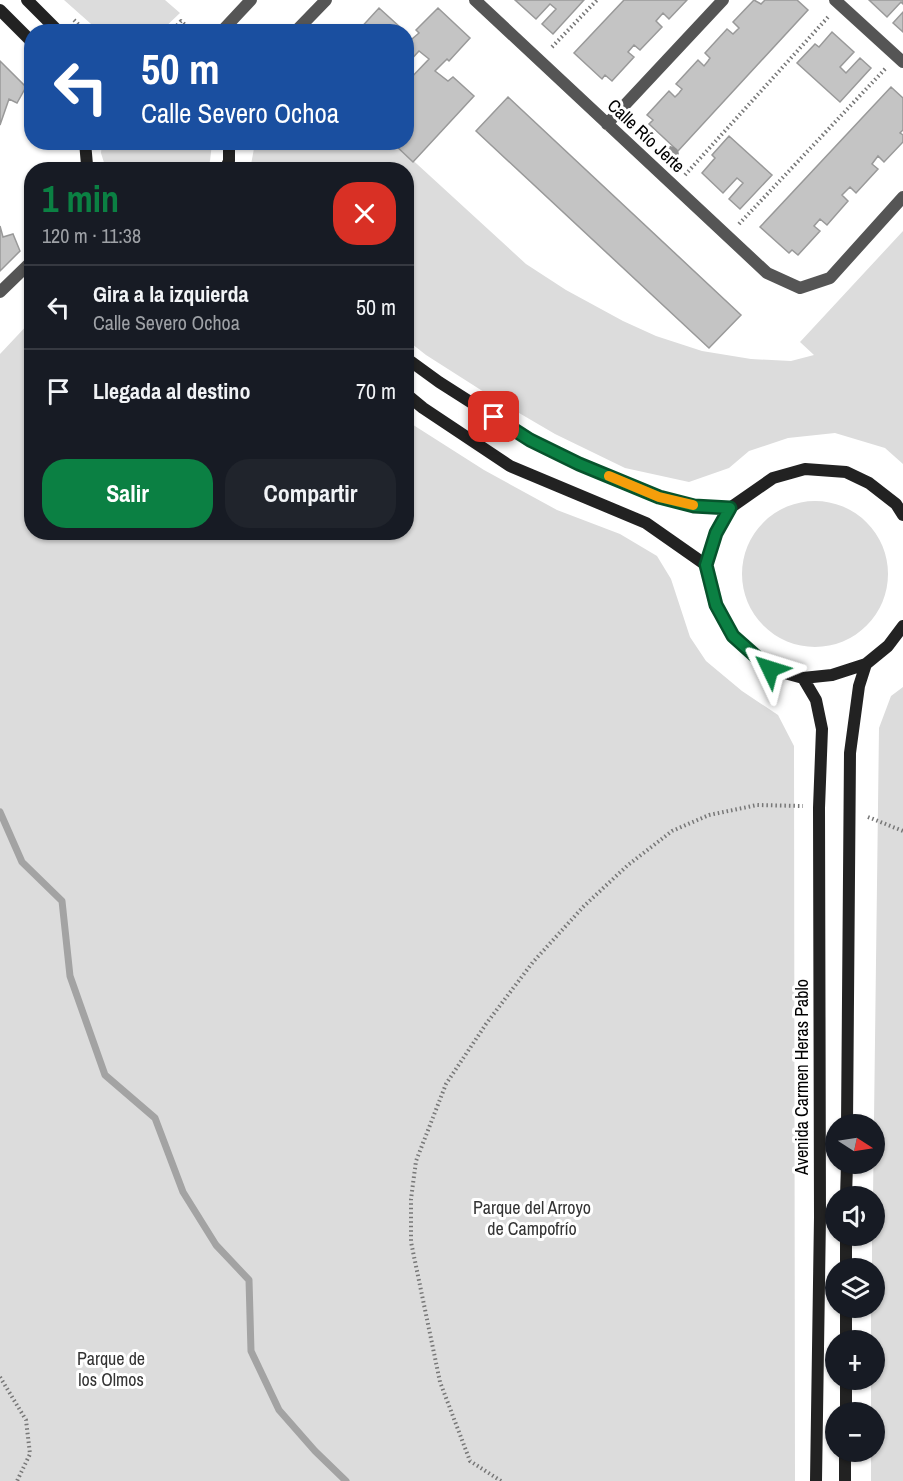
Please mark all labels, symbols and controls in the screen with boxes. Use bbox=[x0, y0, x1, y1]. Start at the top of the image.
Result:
text: 50 m bbox=[141, 41, 220, 97]
icon: left bbox=[42, 48, 120, 126]
street label: Calle Río Jerte bbox=[602, 93, 691, 178]
text: Calle Severo Ochoa bbox=[141, 95, 339, 131]
text: 1 min bbox=[42, 175, 119, 223]
button: close bbox=[333, 182, 396, 245]
text: 120 m · 11:38 bbox=[42, 222, 141, 249]
text: Gira a la izquierda bbox=[93, 279, 248, 309]
icon: left bbox=[42, 291, 75, 324]
text: 50 m bbox=[356, 292, 396, 322]
text: Calle Severo Ochoa bbox=[93, 309, 240, 336]
icon: arrive bbox=[42, 375, 75, 408]
text: Llegada al destino bbox=[93, 376, 250, 406]
text: 70 m bbox=[356, 376, 396, 406]
pin bbox=[468, 391, 519, 442]
icon: arrive bbox=[477, 400, 510, 433]
button: Salir bbox=[42, 459, 213, 528]
button: Compartir bbox=[225, 459, 396, 528]
position arrow bbox=[738, 637, 802, 701]
street label: Avenida Carmen Heras Pablo bbox=[789, 979, 814, 1176]
north arrow bbox=[825, 1114, 885, 1174]
map controls bbox=[825, 1114, 885, 1462]
button: sound bbox=[825, 1186, 885, 1246]
park label: Parque del Arroyo de Campofrío bbox=[473, 1195, 591, 1241]
button: layers bbox=[825, 1258, 885, 1318]
button: + bbox=[825, 1330, 885, 1390]
park label: Parque de los Olmos bbox=[77, 1346, 145, 1392]
button: − bbox=[825, 1402, 885, 1462]

